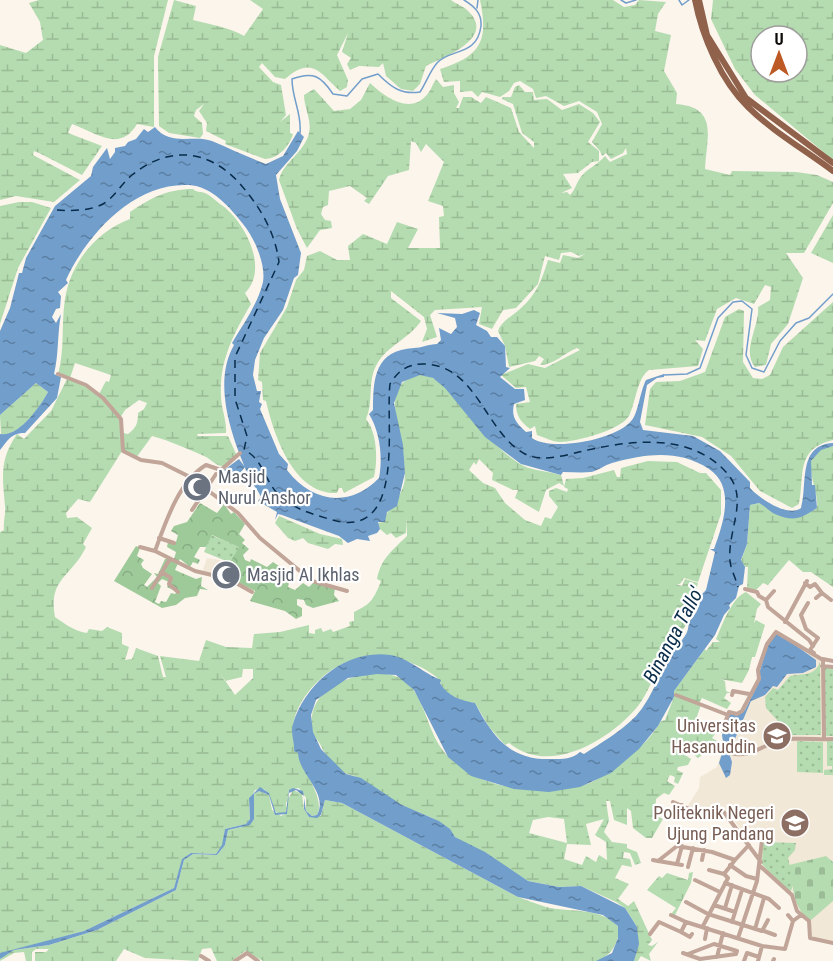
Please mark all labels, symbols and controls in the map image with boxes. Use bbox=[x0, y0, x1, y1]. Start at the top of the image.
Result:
north arrow bbox=[749, 24, 809, 84]
text: U bbox=[774, 30, 784, 49]
place label: Masjid Nurul Anshor bbox=[218, 466, 311, 508]
mosque icon: Masjid Nurul Anshor bbox=[181, 471, 213, 503]
mosque icon: Masjid Al Ikhlas bbox=[210, 559, 242, 591]
place label: Masjid Al Ikhlas bbox=[247, 564, 360, 585]
water label: Binanga Tallo' bbox=[638, 582, 709, 687]
place label: Universitas Hasanuddin bbox=[671, 715, 756, 757]
school or university icon: Universitas Hasanuddin bbox=[761, 720, 793, 752]
place label: Politeknik Negeri Ujung Pandang bbox=[653, 802, 774, 844]
school or university icon: Politeknik Negeri Ujung Pandang bbox=[779, 807, 811, 839]

